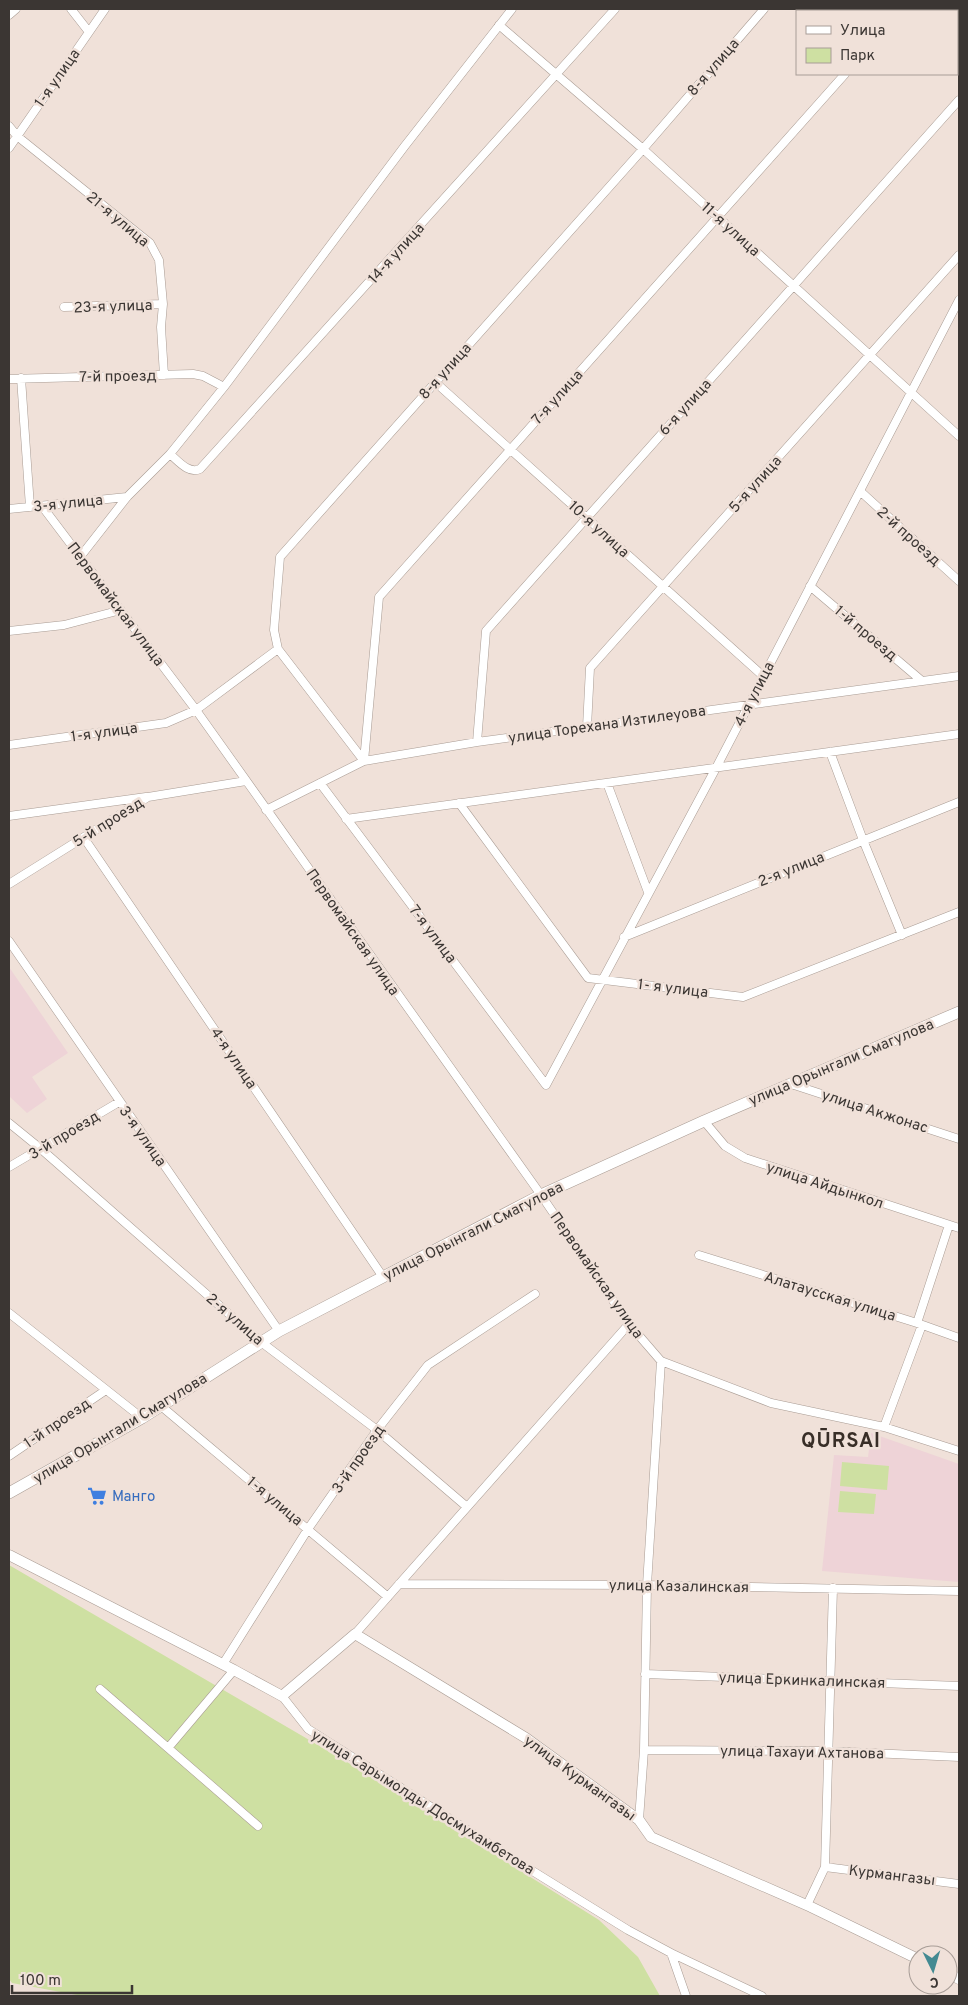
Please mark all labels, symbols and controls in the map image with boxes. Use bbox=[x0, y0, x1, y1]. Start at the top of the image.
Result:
legend bbox=[796, 10, 958, 75]
text: Улица bbox=[840, 22, 885, 41]
street label: 8-я улица bbox=[684, 35, 744, 101]
street label: 1-я улица bbox=[31, 46, 85, 112]
text: Парк bbox=[840, 47, 875, 66]
street label: 21-я улица bbox=[82, 188, 152, 252]
street label: 11-я улица bbox=[697, 199, 763, 262]
street label: 14-я улица bbox=[365, 220, 429, 288]
street label: 23-я улица bbox=[73, 297, 153, 318]
street label: 8-я улица bbox=[416, 340, 477, 404]
street label: 7-я улица bbox=[528, 366, 588, 430]
street label: 7-й проезд bbox=[79, 367, 157, 388]
street label: 6-я улица bbox=[656, 376, 717, 440]
street label: 5-я улица bbox=[726, 453, 787, 517]
street label: 3-я улица bbox=[32, 491, 104, 518]
street label: 10-я улица bbox=[563, 498, 633, 563]
street label: 2-й проезд bbox=[872, 503, 944, 571]
street label: Первомайская улица bbox=[62, 539, 168, 671]
street label: 1-й проезд bbox=[830, 602, 901, 666]
street label: 4-я улица bbox=[731, 659, 780, 730]
street label: улица Торехана Изтилеуова bbox=[507, 702, 707, 749]
street label: 1-я улица bbox=[70, 719, 139, 748]
street label: 5-й проезд bbox=[70, 794, 148, 852]
street label: 2-я улица bbox=[756, 848, 828, 892]
street label: Первомайская улица bbox=[301, 866, 403, 1000]
street label: 7-я улица bbox=[404, 902, 460, 968]
street label: 1- я улица bbox=[637, 976, 709, 1003]
street label: улица Орынгали Смагулова bbox=[746, 1016, 937, 1111]
street label: 4-я улица bbox=[205, 1024, 260, 1093]
street label: улица Акжонас bbox=[819, 1086, 930, 1139]
street label: 3-я улица bbox=[114, 1103, 170, 1171]
street label: 3-й проезд bbox=[26, 1108, 104, 1165]
street label: улица Айдынкол bbox=[764, 1159, 886, 1214]
street label: улица Орынгали Смагулова bbox=[380, 1179, 567, 1286]
street label: Первомайская улица bbox=[545, 1209, 647, 1343]
street label: Алатаусская улица bbox=[761, 1268, 898, 1327]
street label: 2-я улица bbox=[201, 1290, 267, 1350]
street label: улица Орынгали Смагулова bbox=[30, 1370, 211, 1489]
street label: 1-й проезд bbox=[21, 1395, 95, 1454]
street label: 3-й проезд bbox=[329, 1422, 390, 1498]
district label: QŪRSAI bbox=[801, 1428, 881, 1455]
street label: 1-я улица bbox=[242, 1473, 306, 1531]
supermarket icon: Манго bbox=[86, 1485, 108, 1507]
place label: Манго bbox=[112, 1488, 155, 1507]
street label: улица Казалинская bbox=[609, 1577, 749, 1598]
street label: улица Еркинкалинская bbox=[718, 1669, 886, 1694]
street label: улица Сарымолды Досмухамбетова bbox=[307, 1726, 537, 1880]
street label: улица Курмангазы bbox=[519, 1732, 639, 1826]
street label: улица Тахауи Ахтанова bbox=[720, 1743, 884, 1764]
street label: Курмангазы bbox=[847, 1862, 936, 1891]
north arrow bbox=[908, 1945, 958, 1995]
scale bar bbox=[12, 1962, 132, 1994]
text: 100 m bbox=[20, 1972, 61, 1991]
text: С bbox=[929, 1973, 939, 1990]

